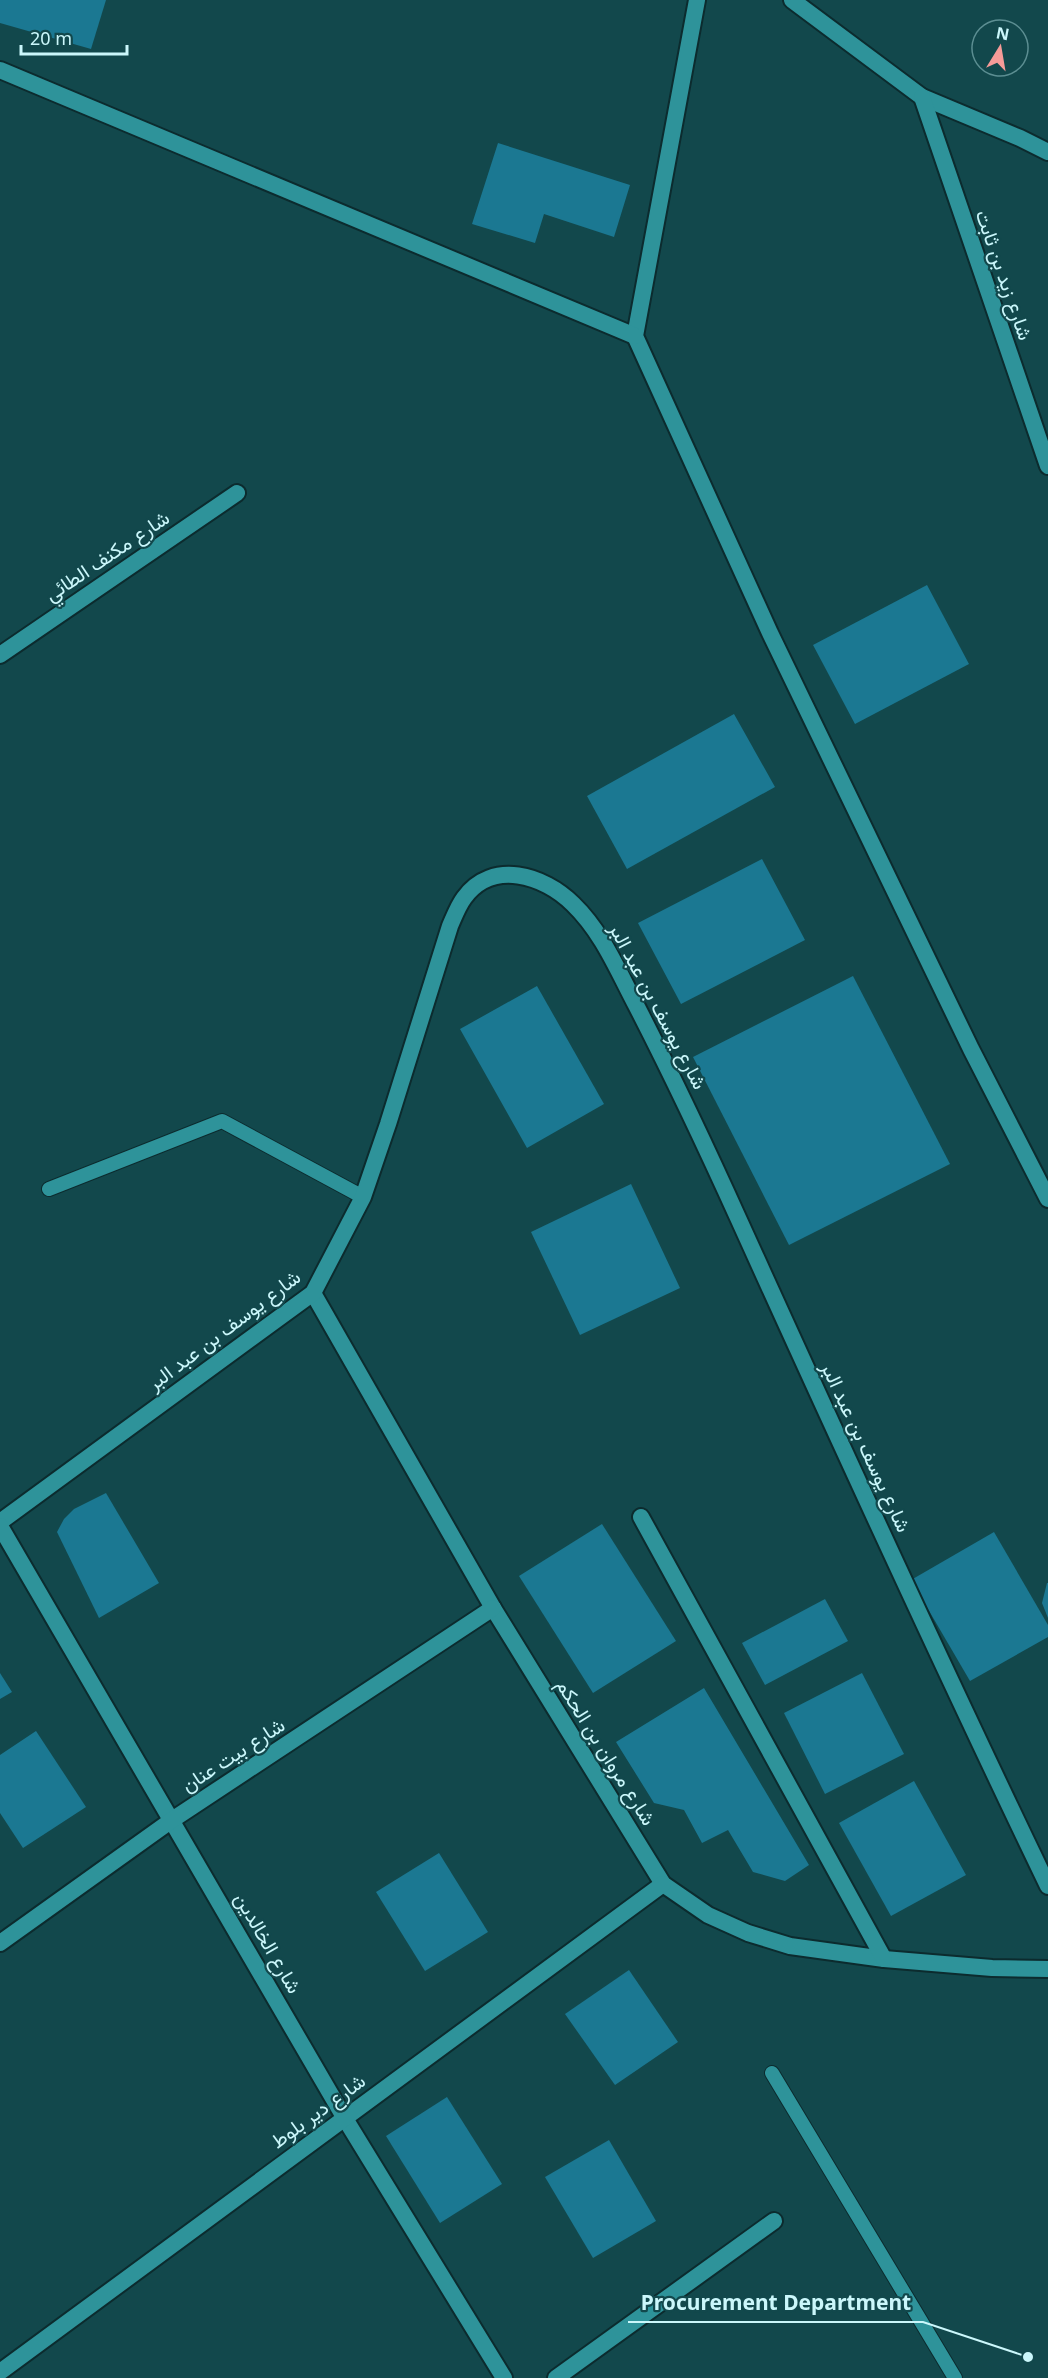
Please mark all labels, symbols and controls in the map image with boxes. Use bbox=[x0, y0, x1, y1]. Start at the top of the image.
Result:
scale bar bbox=[21, 18, 128, 56]
north arrow bbox=[970, 18, 1030, 78]
text: N bbox=[994, 21, 1011, 45]
text: 20 m bbox=[30, 26, 72, 50]
street label: شارع زيد بن ثابت bbox=[969, 206, 1039, 344]
street label: شارع مكنف الطائي bbox=[39, 504, 177, 611]
street label: شارع يوسف بن عبد البر bbox=[602, 917, 714, 1094]
street label: شارع يوسف بن عبد البر bbox=[141, 1263, 306, 1397]
street label: شارع يوسف بن عبد البر bbox=[814, 1356, 918, 1537]
street label: شارع مروان بن الحكم bbox=[550, 1673, 662, 1831]
street label: شارع بيت عنان bbox=[176, 1711, 290, 1799]
street label: شارع الخالدين bbox=[228, 1887, 308, 1999]
street label: شارع دير بلوط bbox=[265, 2067, 371, 2155]
callout: Procurement Department bbox=[628, 2283, 923, 2322]
text: Procurement Department bbox=[641, 2288, 911, 2316]

